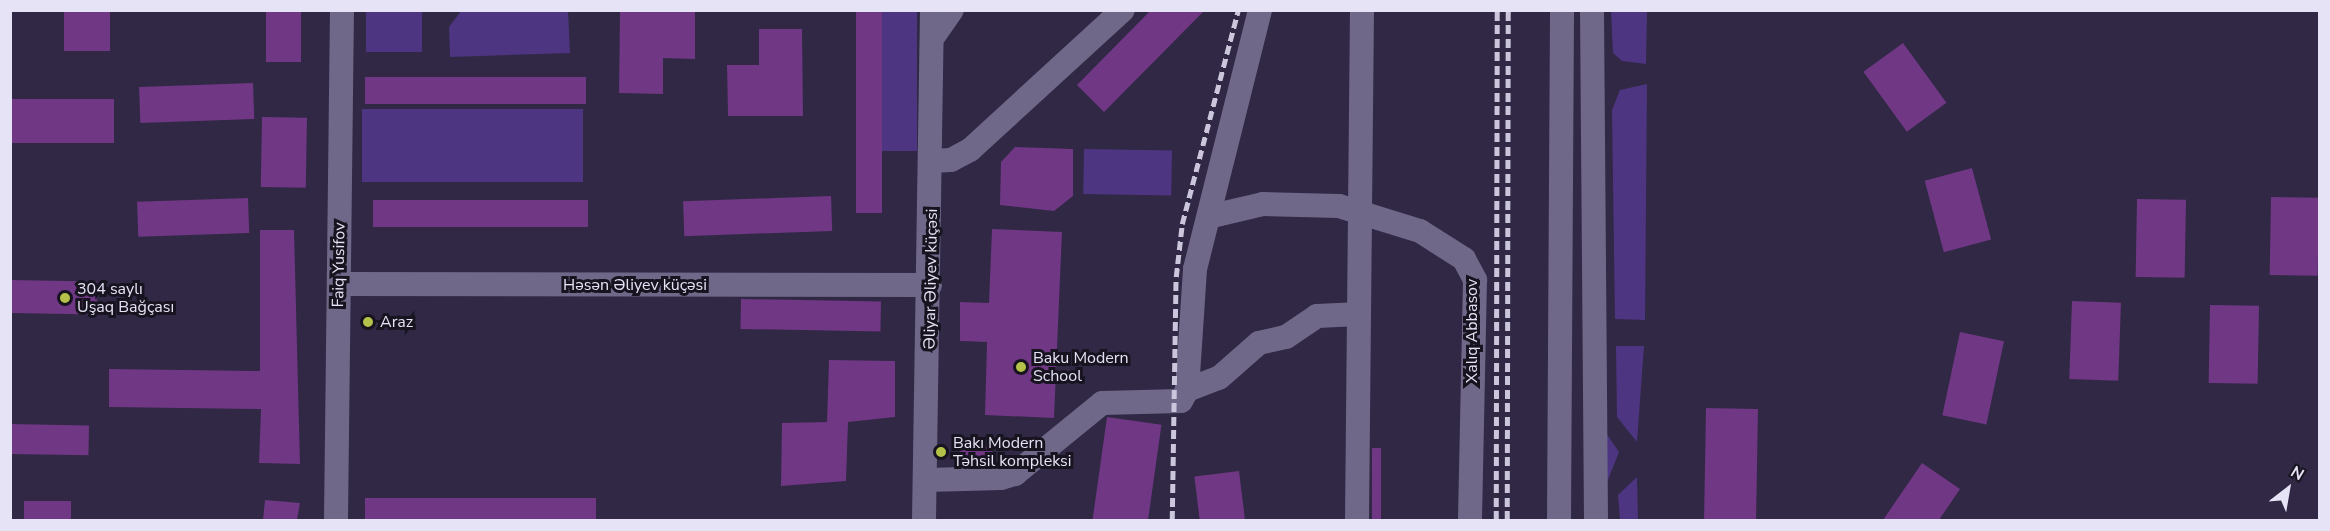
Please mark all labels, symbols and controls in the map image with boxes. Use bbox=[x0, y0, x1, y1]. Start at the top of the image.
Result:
street label: Əliyar Əliyev küçəsi bbox=[920, 208, 942, 350]
street label: Faiq Yusifov bbox=[329, 222, 349, 308]
street label: Həsən Əliyev küçəsi bbox=[563, 275, 707, 295]
place label: 304 saylı Uşaq Bağçası bbox=[77, 279, 174, 317]
street label: Xalıq Abbasov bbox=[1462, 279, 1482, 383]
marker: 304 saylı Uşaq Bağçası bbox=[58, 291, 72, 305]
place label: Araz bbox=[380, 312, 413, 332]
marker: Araz bbox=[361, 315, 375, 329]
place label: Baku Modern School bbox=[1033, 348, 1129, 386]
marker: Baku Modern School bbox=[1014, 360, 1028, 374]
place label: Bakı Modern Təhsil kompleksi bbox=[953, 433, 1071, 471]
marker: Bakı Modern Təhsil kompleksi bbox=[934, 445, 948, 459]
north arrow bbox=[2258, 459, 2318, 519]
text: N bbox=[2286, 461, 2308, 486]

